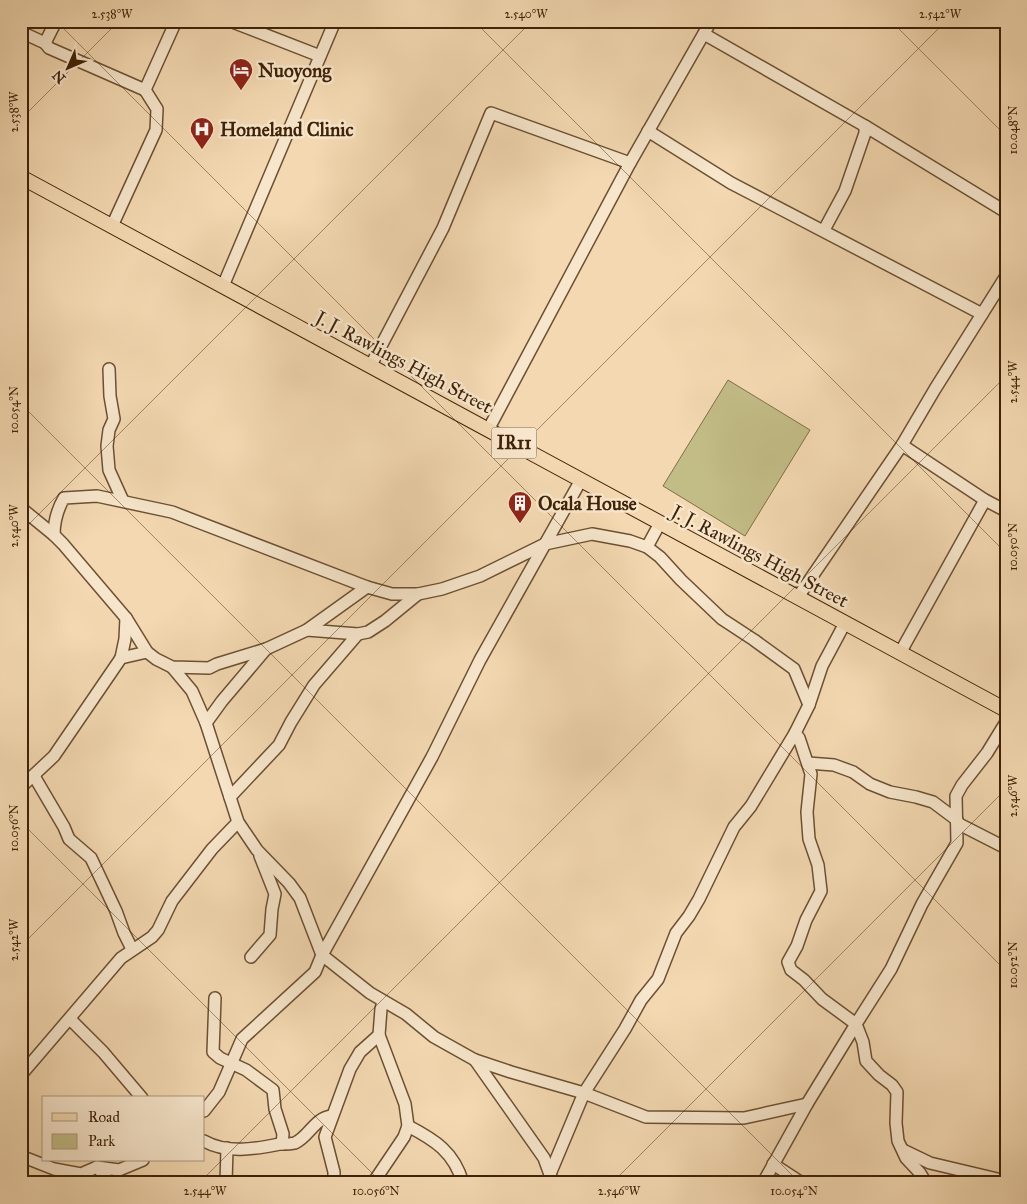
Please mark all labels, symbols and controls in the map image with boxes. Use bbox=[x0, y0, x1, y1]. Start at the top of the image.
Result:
text: 2.538°W bbox=[92, 7, 133, 21]
text: 2.540°W bbox=[504, 7, 548, 21]
text: 2.542°W bbox=[919, 7, 962, 21]
north arrow bbox=[42, 42, 92, 92]
hotel icon: Nuoyong bbox=[228, 57, 254, 91]
place label: Nuoyong bbox=[258, 59, 332, 83]
text: N bbox=[49, 67, 69, 87]
text: 2.538°W bbox=[7, 91, 21, 132]
text: 10.048°N bbox=[1006, 106, 1020, 154]
hospital icon: Homeland Clinic bbox=[189, 116, 215, 150]
place label: Homeland Clinic bbox=[220, 118, 354, 141]
street label: J. J. Rawlings High Street bbox=[309, 305, 497, 419]
text: 2.544°W bbox=[1006, 360, 1020, 403]
text: 10.054°N bbox=[7, 386, 21, 434]
road number: IR11 bbox=[492, 428, 536, 458]
building icon: Ocala House bbox=[507, 490, 533, 524]
place label: Ocala House bbox=[538, 492, 637, 515]
street label: J. J. Rawlings High Street bbox=[665, 499, 853, 613]
text: 2.540°W bbox=[7, 504, 21, 548]
text: 10.050°N bbox=[1006, 523, 1020, 571]
text: 2.546°W bbox=[1006, 774, 1020, 817]
text: 10.056°N bbox=[7, 804, 21, 852]
text: 2.542°W bbox=[7, 918, 21, 961]
text: 10.052°N bbox=[1006, 941, 1020, 989]
legend bbox=[42, 1096, 205, 1162]
text: Road bbox=[88, 1108, 120, 1126]
text: Park bbox=[88, 1132, 115, 1150]
text: 2.544°W bbox=[184, 1184, 227, 1198]
text: 10.056°N bbox=[352, 1184, 400, 1198]
text: 2.546°W bbox=[598, 1184, 641, 1198]
text: 10.054°N bbox=[770, 1184, 818, 1198]

